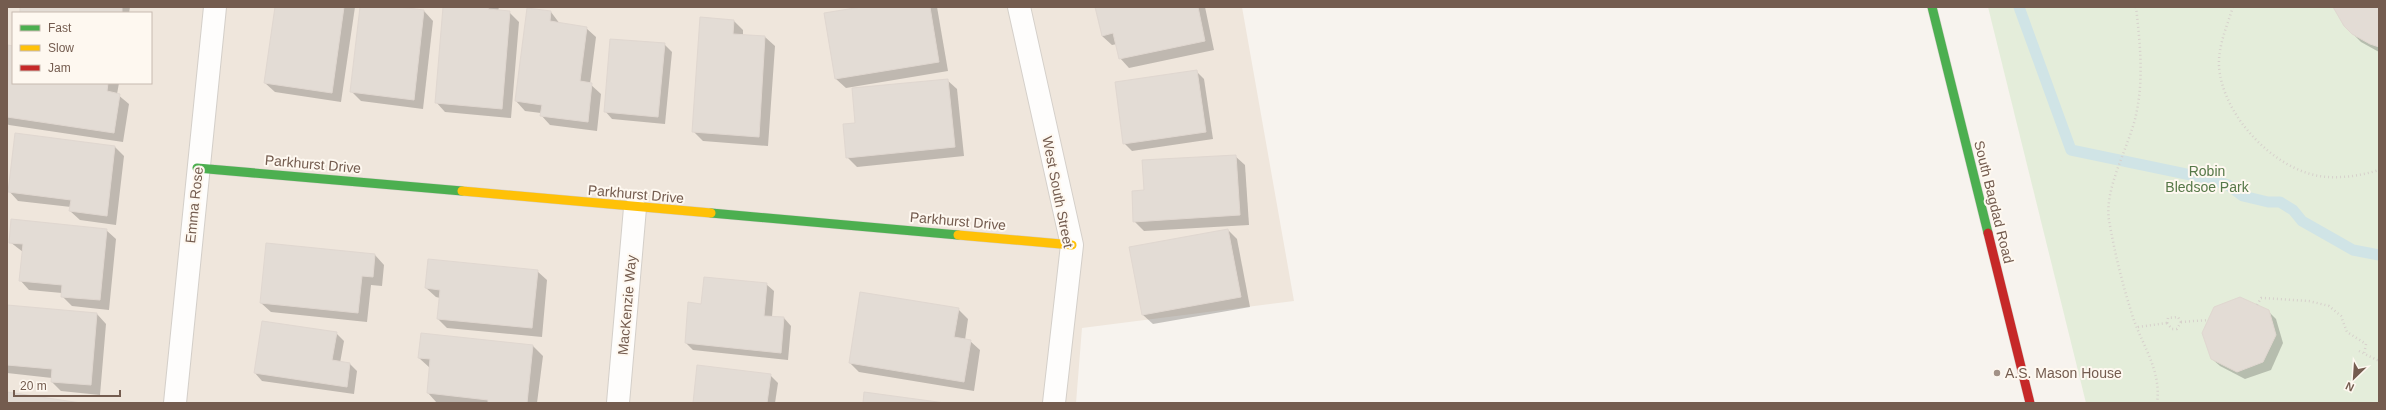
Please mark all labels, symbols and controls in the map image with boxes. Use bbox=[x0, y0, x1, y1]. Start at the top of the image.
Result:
legend bbox=[12, 12, 152, 84]
text: Fast bbox=[48, 21, 72, 35]
text: Slow bbox=[48, 41, 74, 55]
text: Jam bbox=[48, 61, 71, 75]
street label: West South Street bbox=[1039, 135, 1077, 249]
street label: South Bagdad Road bbox=[1971, 139, 2017, 265]
street label: Parkhurst Drive bbox=[264, 152, 362, 176]
park label: Robin Bledsoe Park bbox=[2165, 163, 2250, 195]
street label: Emma Rose bbox=[182, 166, 206, 244]
street label: Parkhurst Drive bbox=[587, 182, 685, 206]
street label: Parkhurst Drive bbox=[909, 209, 1007, 233]
street label: MacKenzie Way bbox=[615, 254, 639, 356]
north arrow bbox=[2334, 358, 2374, 398]
place label: A.S. Mason House bbox=[2005, 365, 2122, 381]
marker: A.S. Mason House bbox=[1992, 368, 2002, 378]
scale bar bbox=[14, 372, 120, 398]
text: 20 m bbox=[20, 379, 47, 393]
text: N bbox=[2344, 380, 2356, 394]

